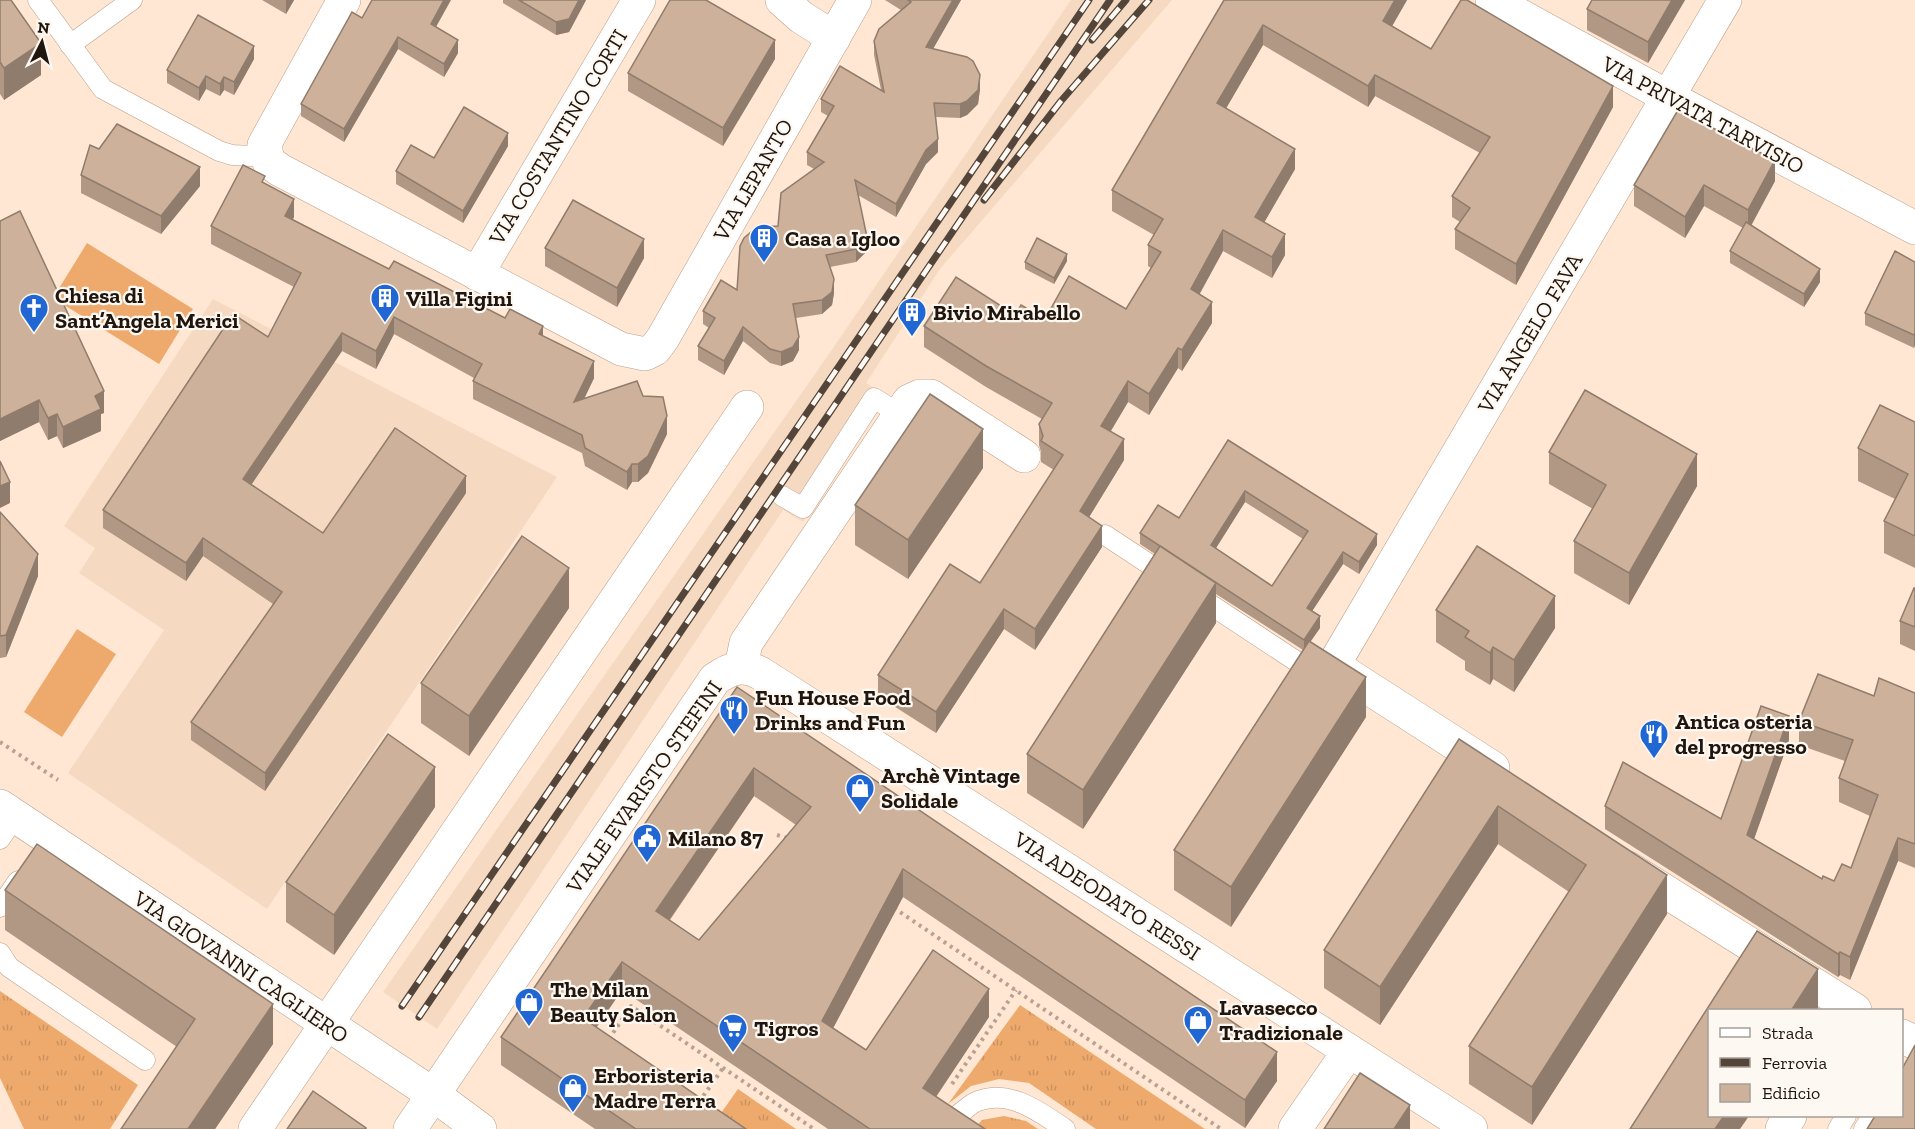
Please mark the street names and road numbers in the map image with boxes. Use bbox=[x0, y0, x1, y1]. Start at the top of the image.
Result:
street label: VIA COSTANTINO CORTI bbox=[482, 24, 633, 251]
street label: VIA PRIVATA TARVISIO bbox=[1596, 50, 1809, 180]
street label: VIA LEPANTO bbox=[707, 114, 799, 247]
street label: VIA ANGELO FAVA bbox=[1471, 248, 1589, 419]
street label: VIALE EVARISTO STEFINI bbox=[560, 675, 728, 899]
street label: VIA ADEODATO RESSI bbox=[1008, 825, 1205, 966]
street label: VIA GIOVANNI CAGLIERO bbox=[128, 884, 354, 1049]

